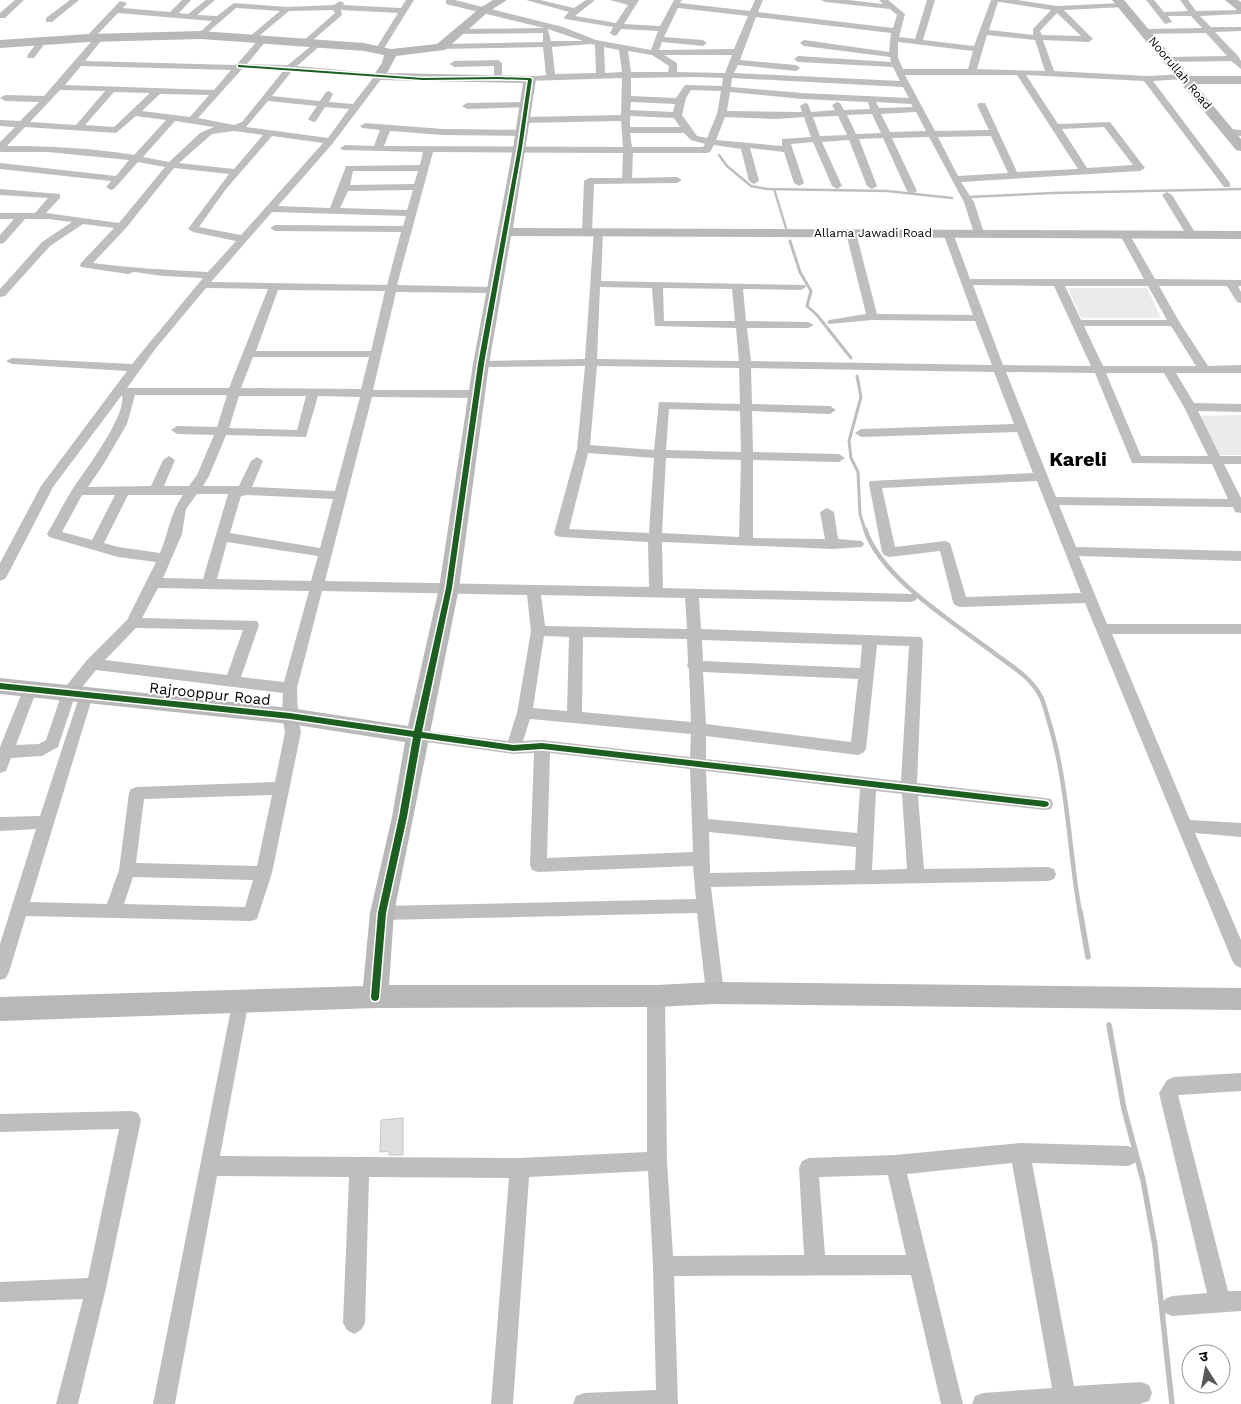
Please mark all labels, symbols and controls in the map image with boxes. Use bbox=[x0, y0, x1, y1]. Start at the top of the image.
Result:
street label: Noorullah Road bbox=[1146, 34, 1214, 112]
street label: Allama Jawadi Road bbox=[814, 226, 932, 240]
district label: Kareli bbox=[1049, 447, 1107, 471]
street label: Rajrooppur Road bbox=[148, 679, 272, 709]
north arrow bbox=[1181, 1344, 1231, 1394]
text: उ bbox=[1198, 1347, 1210, 1365]

